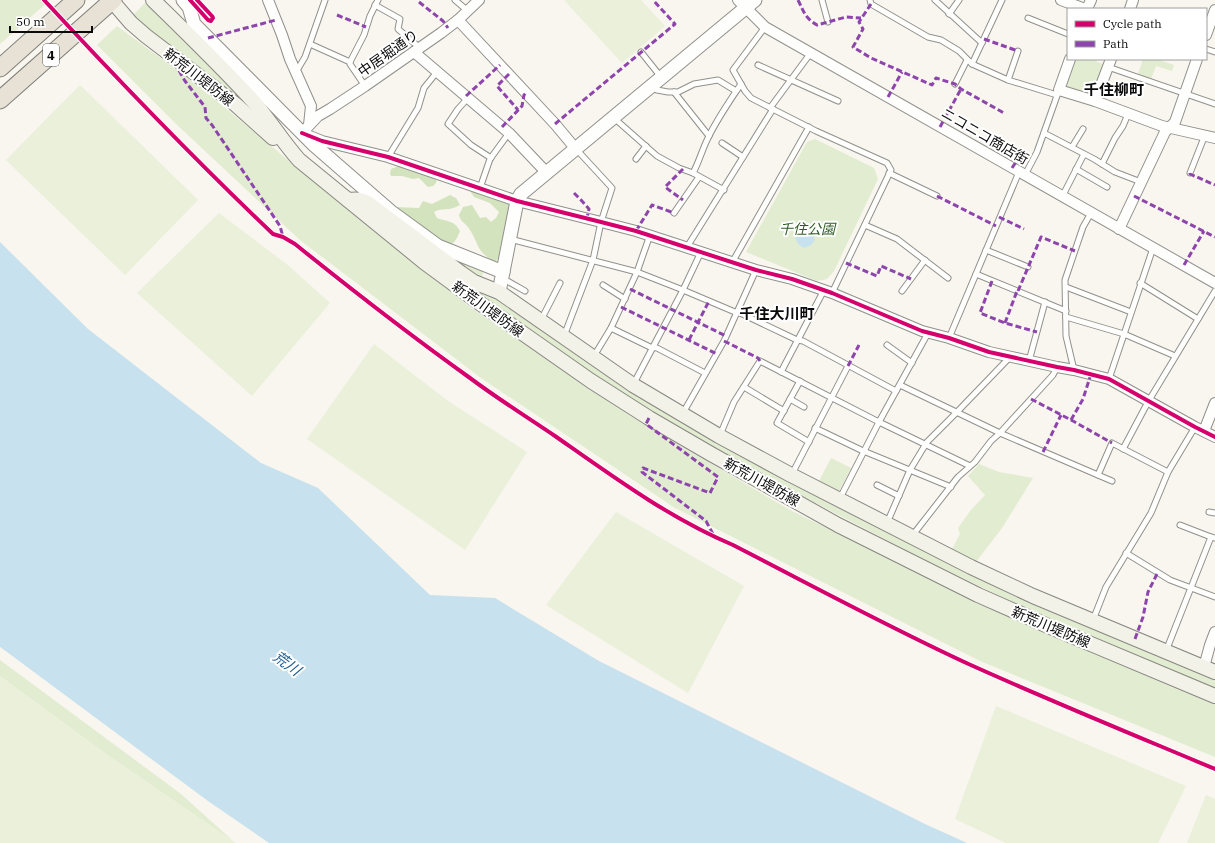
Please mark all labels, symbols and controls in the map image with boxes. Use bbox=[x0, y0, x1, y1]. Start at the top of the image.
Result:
scale bar bbox=[10, 8, 92, 34]
legend bbox=[1067, 8, 1207, 60]
text: 50 m bbox=[16, 14, 45, 29]
text: Cycle path bbox=[1103, 16, 1162, 31]
street label: 中居堀通り bbox=[354, 26, 422, 80]
text: Path bbox=[1103, 36, 1129, 51]
road number: 4 bbox=[43, 44, 59, 66]
street label: 新荒川堤防線 bbox=[160, 44, 238, 110]
district label: 千住柳町 bbox=[1084, 80, 1144, 99]
street label: ニコニコ商店街 bbox=[938, 104, 1032, 168]
park label: 千住公園 bbox=[779, 220, 837, 238]
street label: 新荒川堤防線 bbox=[449, 277, 527, 341]
district label: 千住大川町 bbox=[739, 304, 815, 323]
street label: 新荒川堤防線 bbox=[721, 454, 803, 510]
street label: 新荒川堤防線 bbox=[1009, 602, 1093, 652]
water label: 荒川 bbox=[269, 646, 306, 681]

